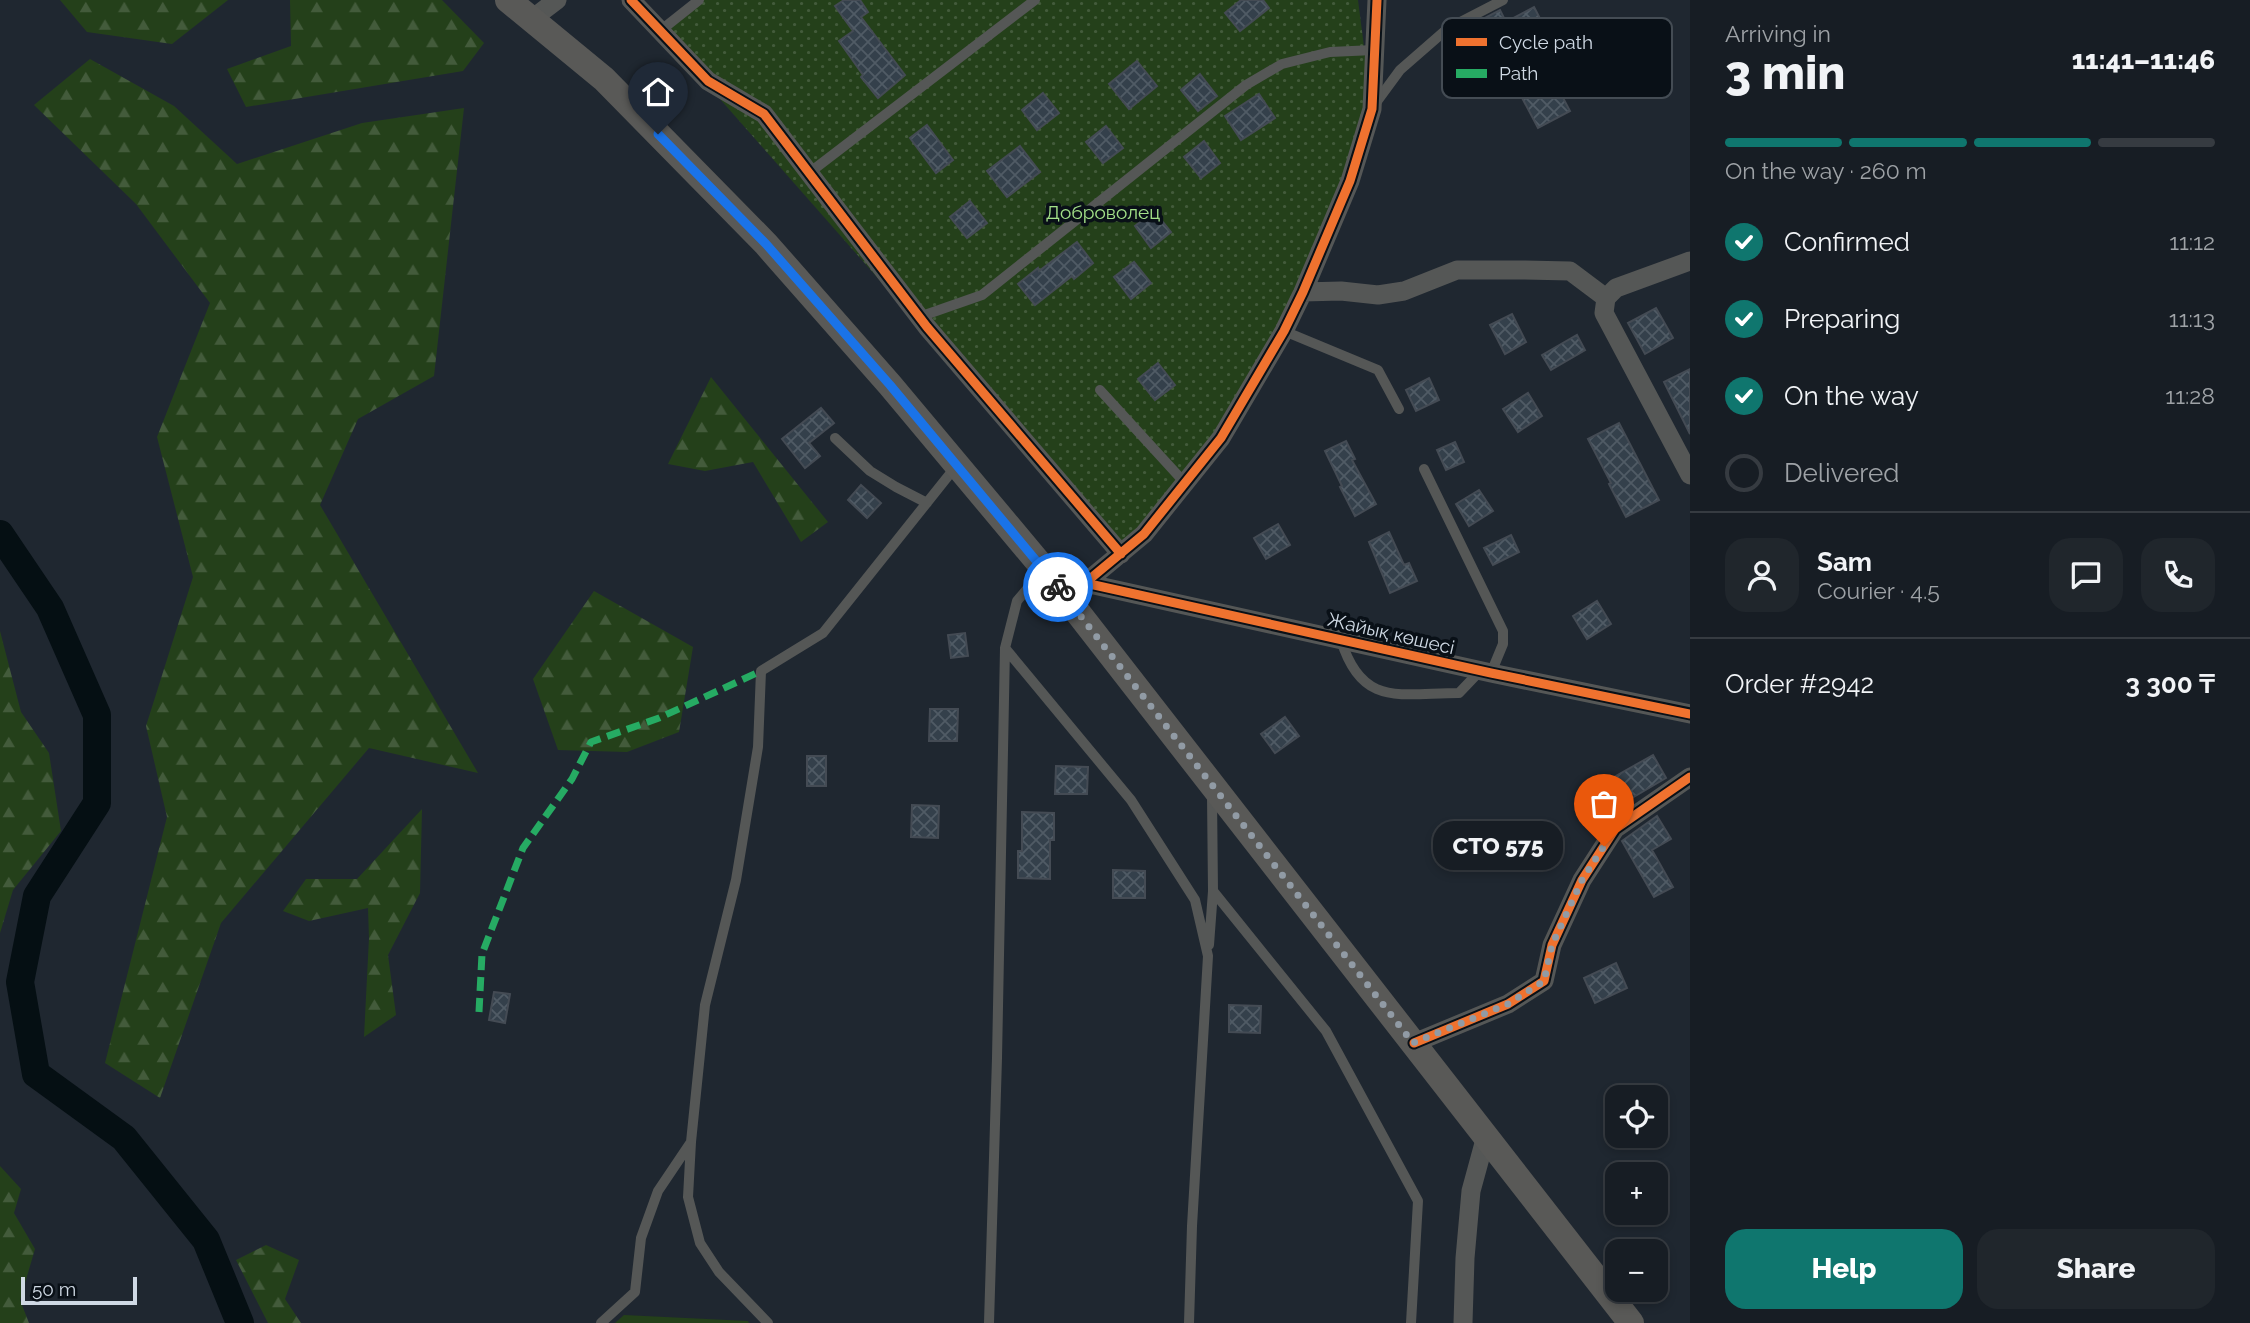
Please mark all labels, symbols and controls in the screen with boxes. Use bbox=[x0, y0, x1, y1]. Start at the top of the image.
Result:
legend bbox=[1442, 18, 1672, 98]
text: Arriving in bbox=[1725, 20, 1831, 47]
text: Cycle path bbox=[1499, 31, 1593, 53]
text: 11:41–11:46 bbox=[2072, 45, 2215, 75]
text: 3 min bbox=[1725, 46, 1845, 100]
pin bbox=[628, 62, 688, 134]
text: Path bbox=[1499, 62, 1538, 84]
icon: home bbox=[639, 73, 677, 111]
text: On the way · 260 m bbox=[1725, 157, 1927, 184]
park label: Доброволец bbox=[1046, 201, 1160, 223]
icon: check bbox=[1725, 223, 1763, 261]
text: Confirmed bbox=[1784, 227, 1910, 257]
text: 11:12 bbox=[2169, 228, 2215, 255]
icon: check bbox=[1725, 300, 1763, 338]
text: Preparing bbox=[1784, 304, 1900, 334]
text: 11:13 bbox=[2169, 305, 2215, 332]
icon: check bbox=[1725, 377, 1763, 415]
text: On the way bbox=[1784, 381, 1919, 411]
text: 11:28 bbox=[2165, 382, 2215, 409]
text: Delivered bbox=[1784, 458, 1899, 488]
button: person bbox=[1725, 538, 1799, 612]
button: chat bbox=[2049, 538, 2123, 612]
button: phone bbox=[2141, 538, 2215, 612]
text: Sam bbox=[1817, 547, 1872, 577]
courier bbox=[1023, 552, 1093, 622]
icon: bike bbox=[1039, 568, 1077, 606]
text: Courier · 4.5 bbox=[1817, 577, 1940, 604]
street label: Жайық көшесі bbox=[1325, 608, 1457, 658]
text: Order #2942 bbox=[1725, 669, 1874, 699]
text: 3 300 ₸ bbox=[2125, 669, 2215, 699]
pin bbox=[1574, 774, 1634, 846]
icon: bag bbox=[1585, 785, 1623, 823]
callout: СТО 575 bbox=[1432, 822, 1562, 870]
text: СТО 575 bbox=[1452, 832, 1544, 859]
map controls bbox=[1605, 1085, 1668, 1302]
button: locate bbox=[1605, 1085, 1668, 1148]
button: + bbox=[1605, 1162, 1668, 1225]
button: Help bbox=[1725, 1229, 1963, 1309]
button: Share bbox=[1977, 1229, 2215, 1309]
button: − bbox=[1605, 1239, 1668, 1302]
scale bar bbox=[21, 1274, 136, 1306]
text: 50 m bbox=[32, 1278, 76, 1300]

